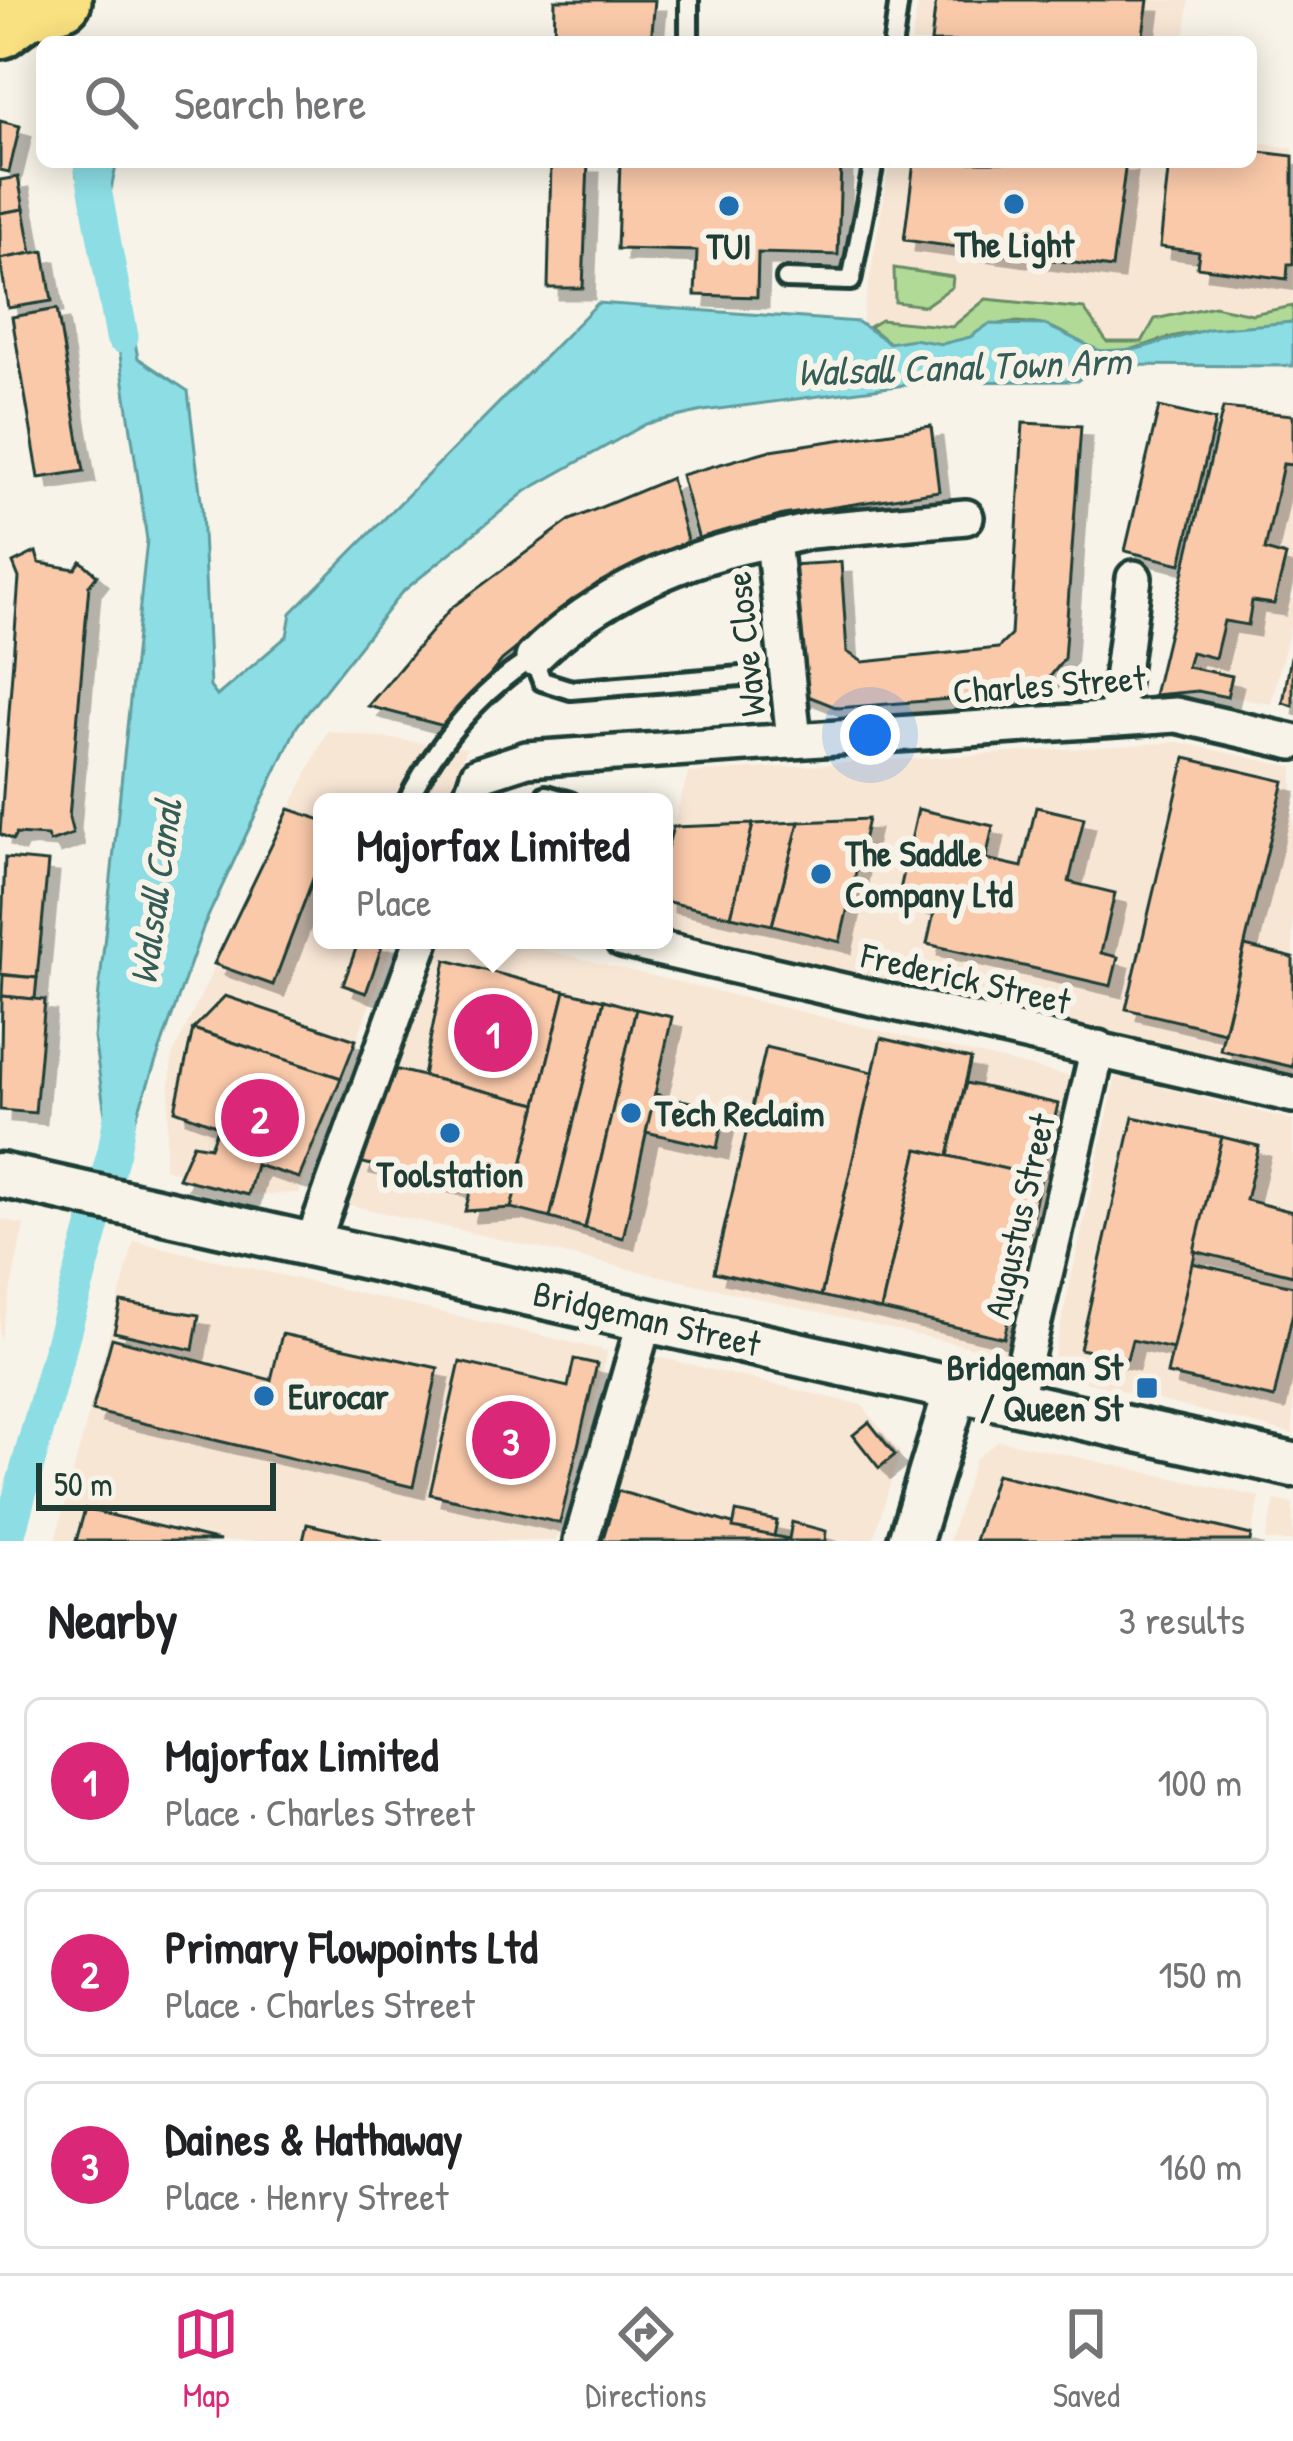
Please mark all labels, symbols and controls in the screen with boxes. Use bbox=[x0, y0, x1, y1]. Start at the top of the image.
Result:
search box bbox=[36, 36, 1257, 168]
icon: search bbox=[78, 69, 144, 135]
text: Search here bbox=[174, 72, 366, 133]
marker: The Light bbox=[1001, 191, 1027, 217]
marker: TUI bbox=[716, 193, 742, 219]
place label: The Light bbox=[953, 219, 1075, 269]
place label: TUI bbox=[705, 221, 752, 270]
water label: Walsall Canal Town Arm bbox=[796, 333, 1133, 398]
street label: Wave Close bbox=[713, 569, 776, 719]
street label: Charles Street bbox=[951, 652, 1147, 715]
your location bbox=[840, 705, 900, 765]
popup bbox=[313, 793, 673, 949]
water label: Walsall Canal bbox=[115, 795, 194, 988]
text: Majorfax Limited bbox=[356, 814, 630, 875]
place label: The Saddle Company Ltd bbox=[844, 828, 1013, 919]
marker: The Saddle Company Ltd bbox=[808, 861, 834, 887]
text: Place bbox=[356, 875, 431, 928]
street label: Frederick Street bbox=[856, 929, 1076, 1025]
pin: 1 bbox=[454, 988, 532, 1078]
pin: 2 bbox=[221, 1073, 299, 1163]
place label: Tech Reclaim bbox=[654, 1088, 824, 1137]
marker: Tech Reclaim bbox=[618, 1100, 644, 1126]
street label: Augustus Street bbox=[971, 1108, 1066, 1323]
marker: Toolstation bbox=[437, 1120, 463, 1146]
place label: Toolstation bbox=[375, 1149, 524, 1198]
street label: Bridgeman Street bbox=[529, 1268, 766, 1368]
place label: Bridgeman St / Queen St bbox=[946, 1342, 1125, 1432]
place label: Eurocar bbox=[288, 1371, 389, 1420]
marker: Bridgeman St / Queen St bbox=[1134, 1375, 1160, 1401]
marker: Eurocar bbox=[251, 1383, 277, 1409]
pin: 3 bbox=[472, 1395, 550, 1485]
scale bar bbox=[36, 1457, 276, 1510]
text: 50 m bbox=[54, 1462, 113, 1506]
text: Nearby bbox=[48, 1585, 178, 1654]
text: 3 results bbox=[1119, 1593, 1245, 1646]
text: Majorfax Limited bbox=[165, 1724, 438, 1785]
text: 1 bbox=[83, 1755, 97, 1808]
text: 100 m bbox=[1157, 1755, 1242, 1808]
text: Place · Charles Street bbox=[165, 1785, 475, 1838]
text: Primary Flowpoints Ltd bbox=[165, 1916, 538, 1977]
text: 2 bbox=[81, 1947, 99, 2000]
text: 150 m bbox=[1158, 1947, 1242, 2000]
text: Place · Charles Street bbox=[165, 1977, 475, 2030]
text: Daines & Hathaway bbox=[165, 2108, 462, 2169]
text: 3 bbox=[81, 2139, 99, 2192]
text: 160 m bbox=[1159, 2139, 1242, 2192]
text: Place · Henry Street bbox=[165, 2169, 449, 2222]
tab: Map bbox=[173, 2301, 239, 2417]
tab: Directions bbox=[585, 2301, 707, 2417]
tab: Saved bbox=[1053, 2301, 1120, 2417]

